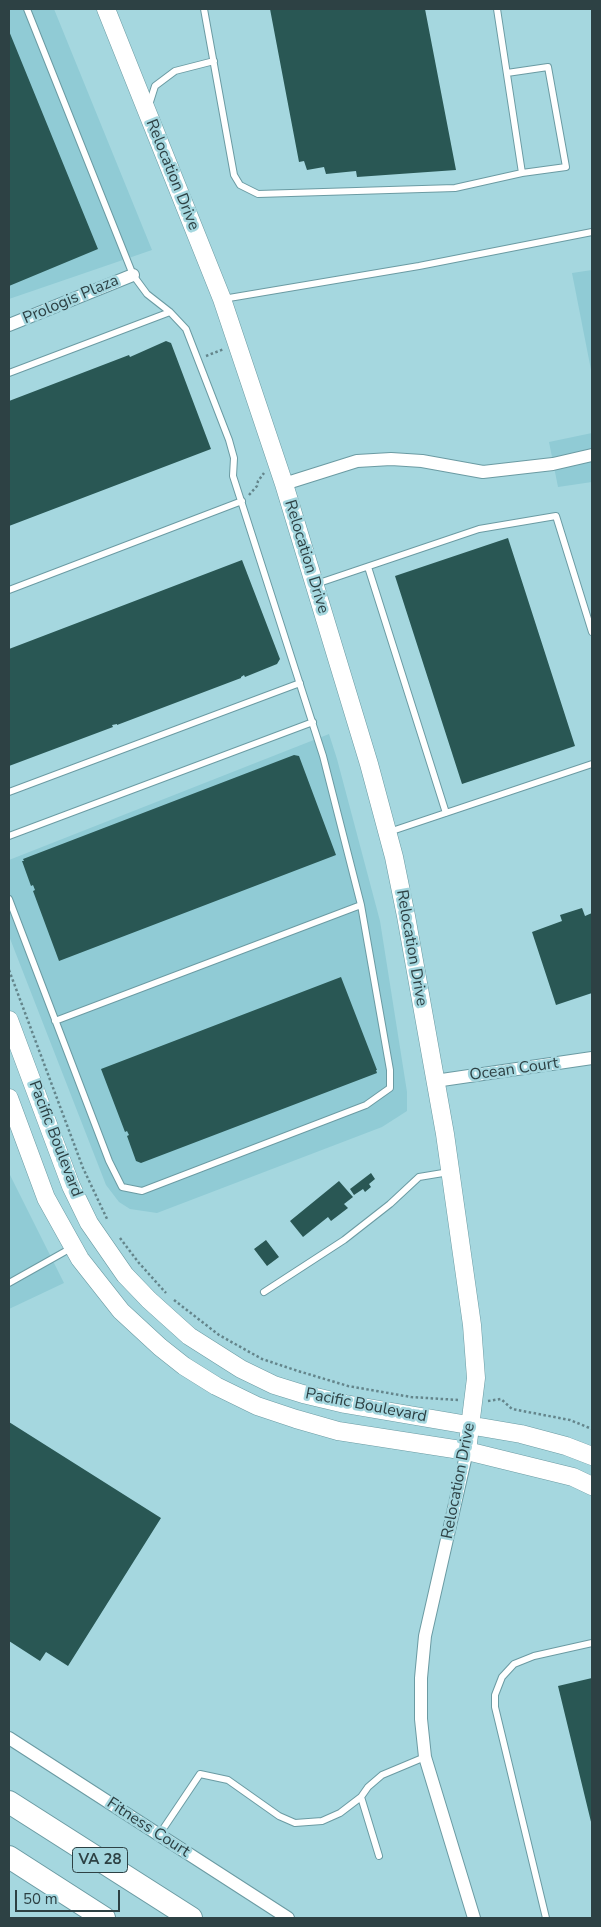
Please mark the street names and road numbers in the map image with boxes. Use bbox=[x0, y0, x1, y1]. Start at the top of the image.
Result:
street label: Relocation Drive bbox=[141, 117, 203, 233]
street label: Prologis Plaza bbox=[20, 271, 122, 329]
street label: Relocation Drive bbox=[280, 498, 332, 616]
street label: Relocation Drive bbox=[391, 888, 431, 1008]
street label: Ocean Court bbox=[468, 1054, 560, 1086]
street label: Pacific Boulevard bbox=[24, 1078, 86, 1200]
street label: Pacific Boulevard bbox=[304, 1385, 428, 1427]
street label: Relocation Drive bbox=[438, 1421, 480, 1541]
street label: Fitness Court bbox=[103, 1794, 193, 1862]
road number: VA 28 bbox=[72, 1848, 128, 1872]

